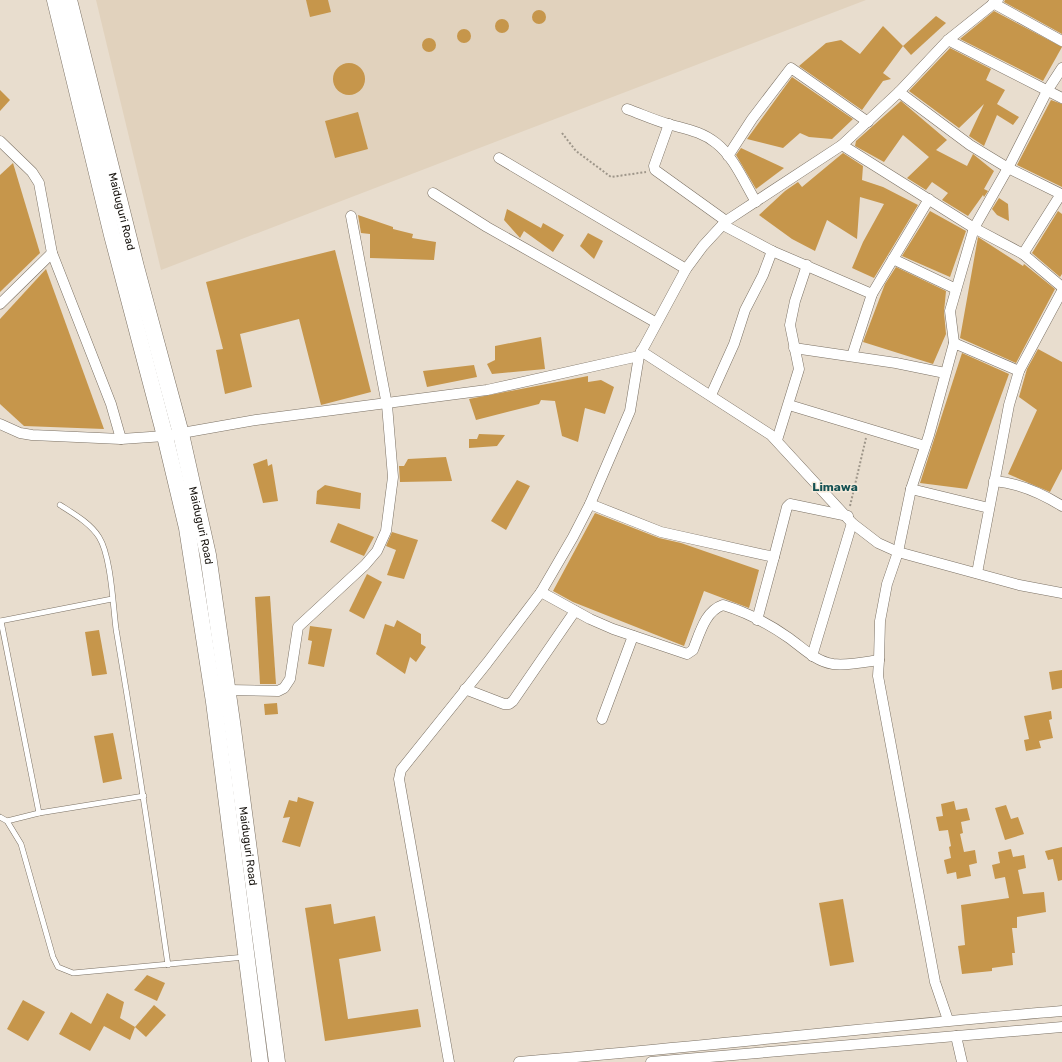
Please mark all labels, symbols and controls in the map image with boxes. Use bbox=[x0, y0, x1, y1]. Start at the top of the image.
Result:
street label: Maiduguri Road bbox=[106, 171, 138, 252]
district label: Limawa bbox=[812, 480, 858, 494]
street label: Maiduguri Road bbox=[186, 485, 215, 565]
street label: Maiduguri Road bbox=[236, 806, 260, 886]

